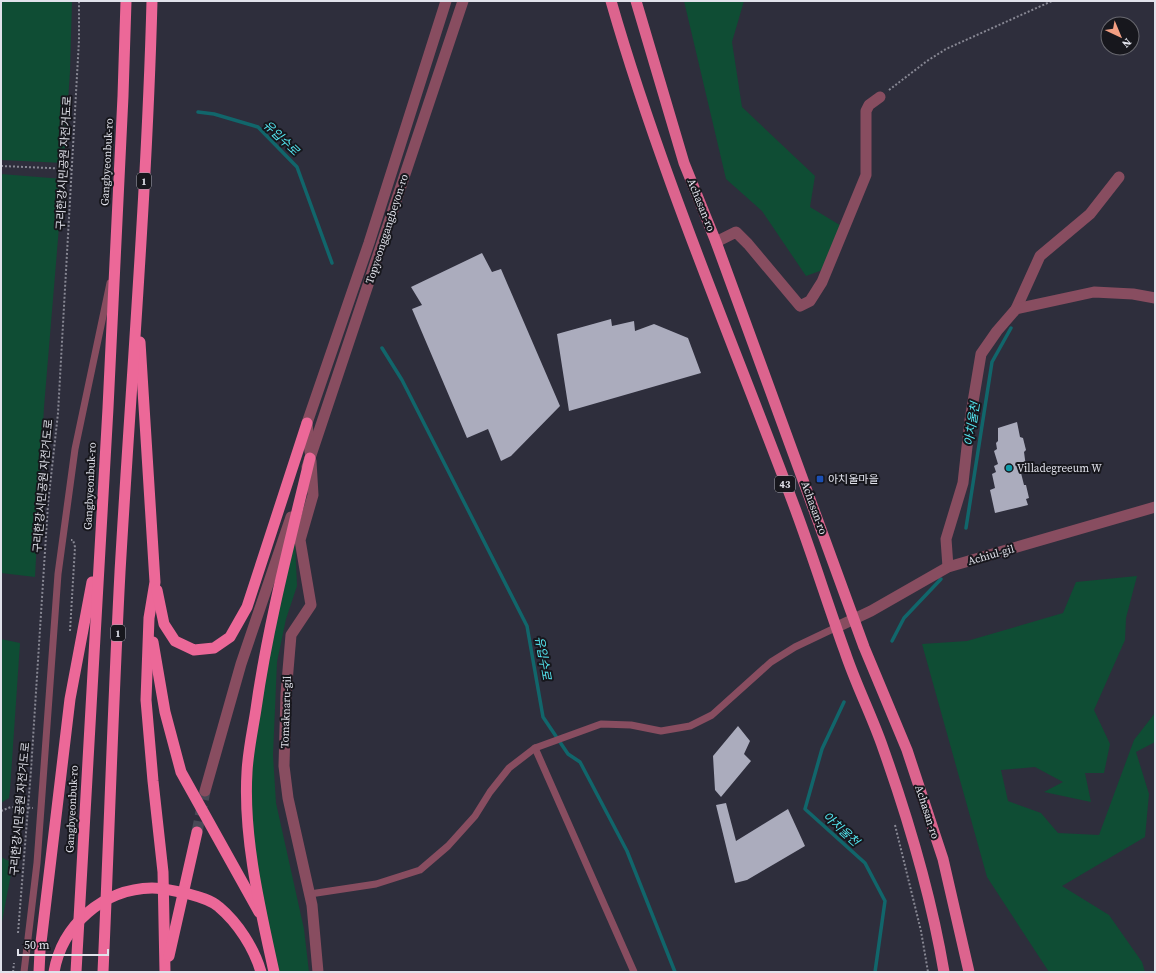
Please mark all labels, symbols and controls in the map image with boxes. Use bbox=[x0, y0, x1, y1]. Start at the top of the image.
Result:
north arrow bbox=[1100, 16, 1140, 56]
text: N bbox=[1119, 35, 1135, 51]
street label: 구리한강시민공원 자전거도로 bbox=[53, 96, 75, 230]
water label: 유입수로 bbox=[259, 117, 303, 160]
street label: Gangbyeonbuk-ro bbox=[97, 118, 117, 206]
street label: Topyeonggangbeyon-ro bbox=[362, 172, 412, 286]
road number: 1 bbox=[137, 173, 151, 189]
street label: Achasan-ro bbox=[684, 176, 718, 234]
water label: 아치울천 bbox=[961, 399, 984, 447]
street label: 구리한강시민공원 자전거도로 bbox=[30, 419, 56, 553]
street label: Gangbyeonbuk-ro bbox=[80, 442, 100, 530]
place label: Villadegreeum W bbox=[1017, 461, 1102, 476]
marker: Villadegreeum W bbox=[1004, 463, 1014, 473]
place label: 아치울마을 bbox=[828, 472, 879, 487]
marker: 아치울마을 bbox=[815, 474, 825, 484]
road number: 43 bbox=[775, 476, 795, 492]
street label: Achasan-ro bbox=[797, 479, 831, 537]
street label: Achiul-gil bbox=[966, 541, 1016, 569]
road number: 1 bbox=[111, 625, 125, 641]
water label: 유입수로 bbox=[531, 635, 555, 682]
street label: Tomaknaru-gil bbox=[277, 676, 295, 748]
street label: 구리한강시민공원 자전거도로 bbox=[7, 742, 33, 876]
street label: Gangbyeonbuk-ro bbox=[62, 765, 82, 853]
street label: Achasan-ro bbox=[911, 783, 943, 841]
water label: 아치울천 bbox=[819, 808, 864, 851]
scale bar bbox=[18, 931, 108, 957]
text: 50 m bbox=[24, 937, 50, 953]

